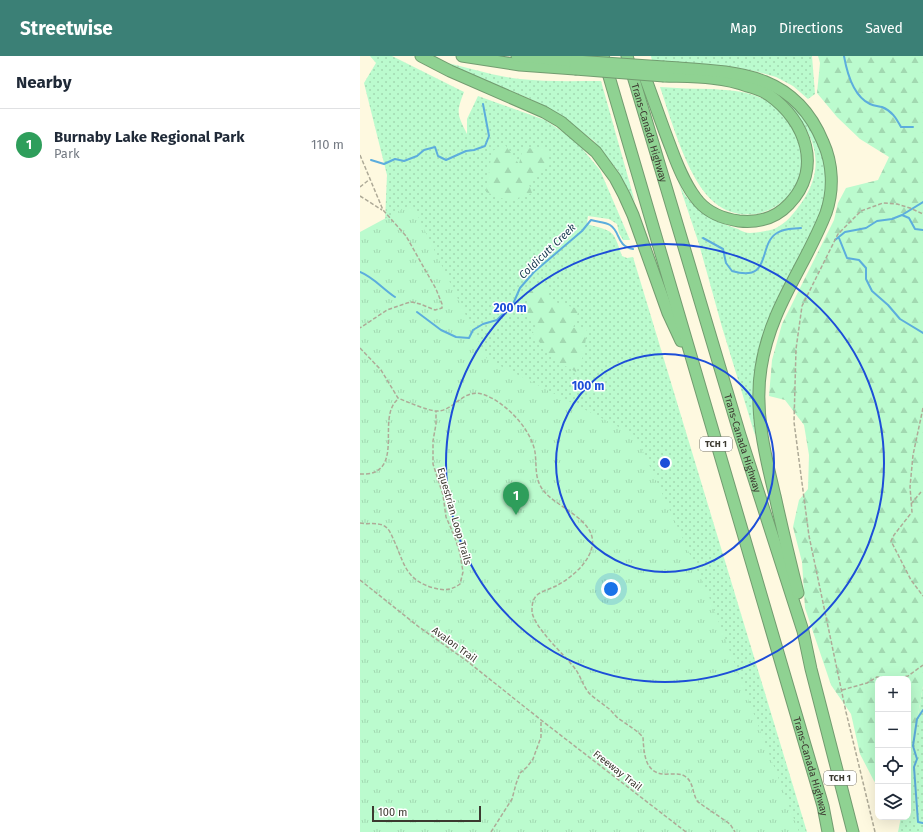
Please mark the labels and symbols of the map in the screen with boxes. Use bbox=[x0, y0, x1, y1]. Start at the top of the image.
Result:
street label: Trans-Canada Highway bbox=[628, 82, 669, 184]
water label: Coldicutt Creek bbox=[516, 221, 579, 282]
text: 200 m bbox=[493, 301, 527, 315]
text: 100 m bbox=[572, 379, 604, 393]
street label: Trans-Canada Highway bbox=[721, 393, 763, 494]
road number: TCH 1 bbox=[700, 437, 732, 451]
centre of rings bbox=[658, 456, 672, 470]
street label: Equestrian Loop Trails bbox=[434, 466, 474, 567]
pin: 1 bbox=[503, 482, 529, 515]
your location bbox=[601, 579, 621, 599]
street label: Avalon Trail bbox=[430, 624, 479, 665]
street label: Trans-Canada Highway bbox=[790, 715, 830, 817]
street label: Freeway Trail bbox=[591, 748, 644, 794]
road number: TCH 1 bbox=[824, 771, 856, 785]
scale bar bbox=[372, 804, 481, 823]

